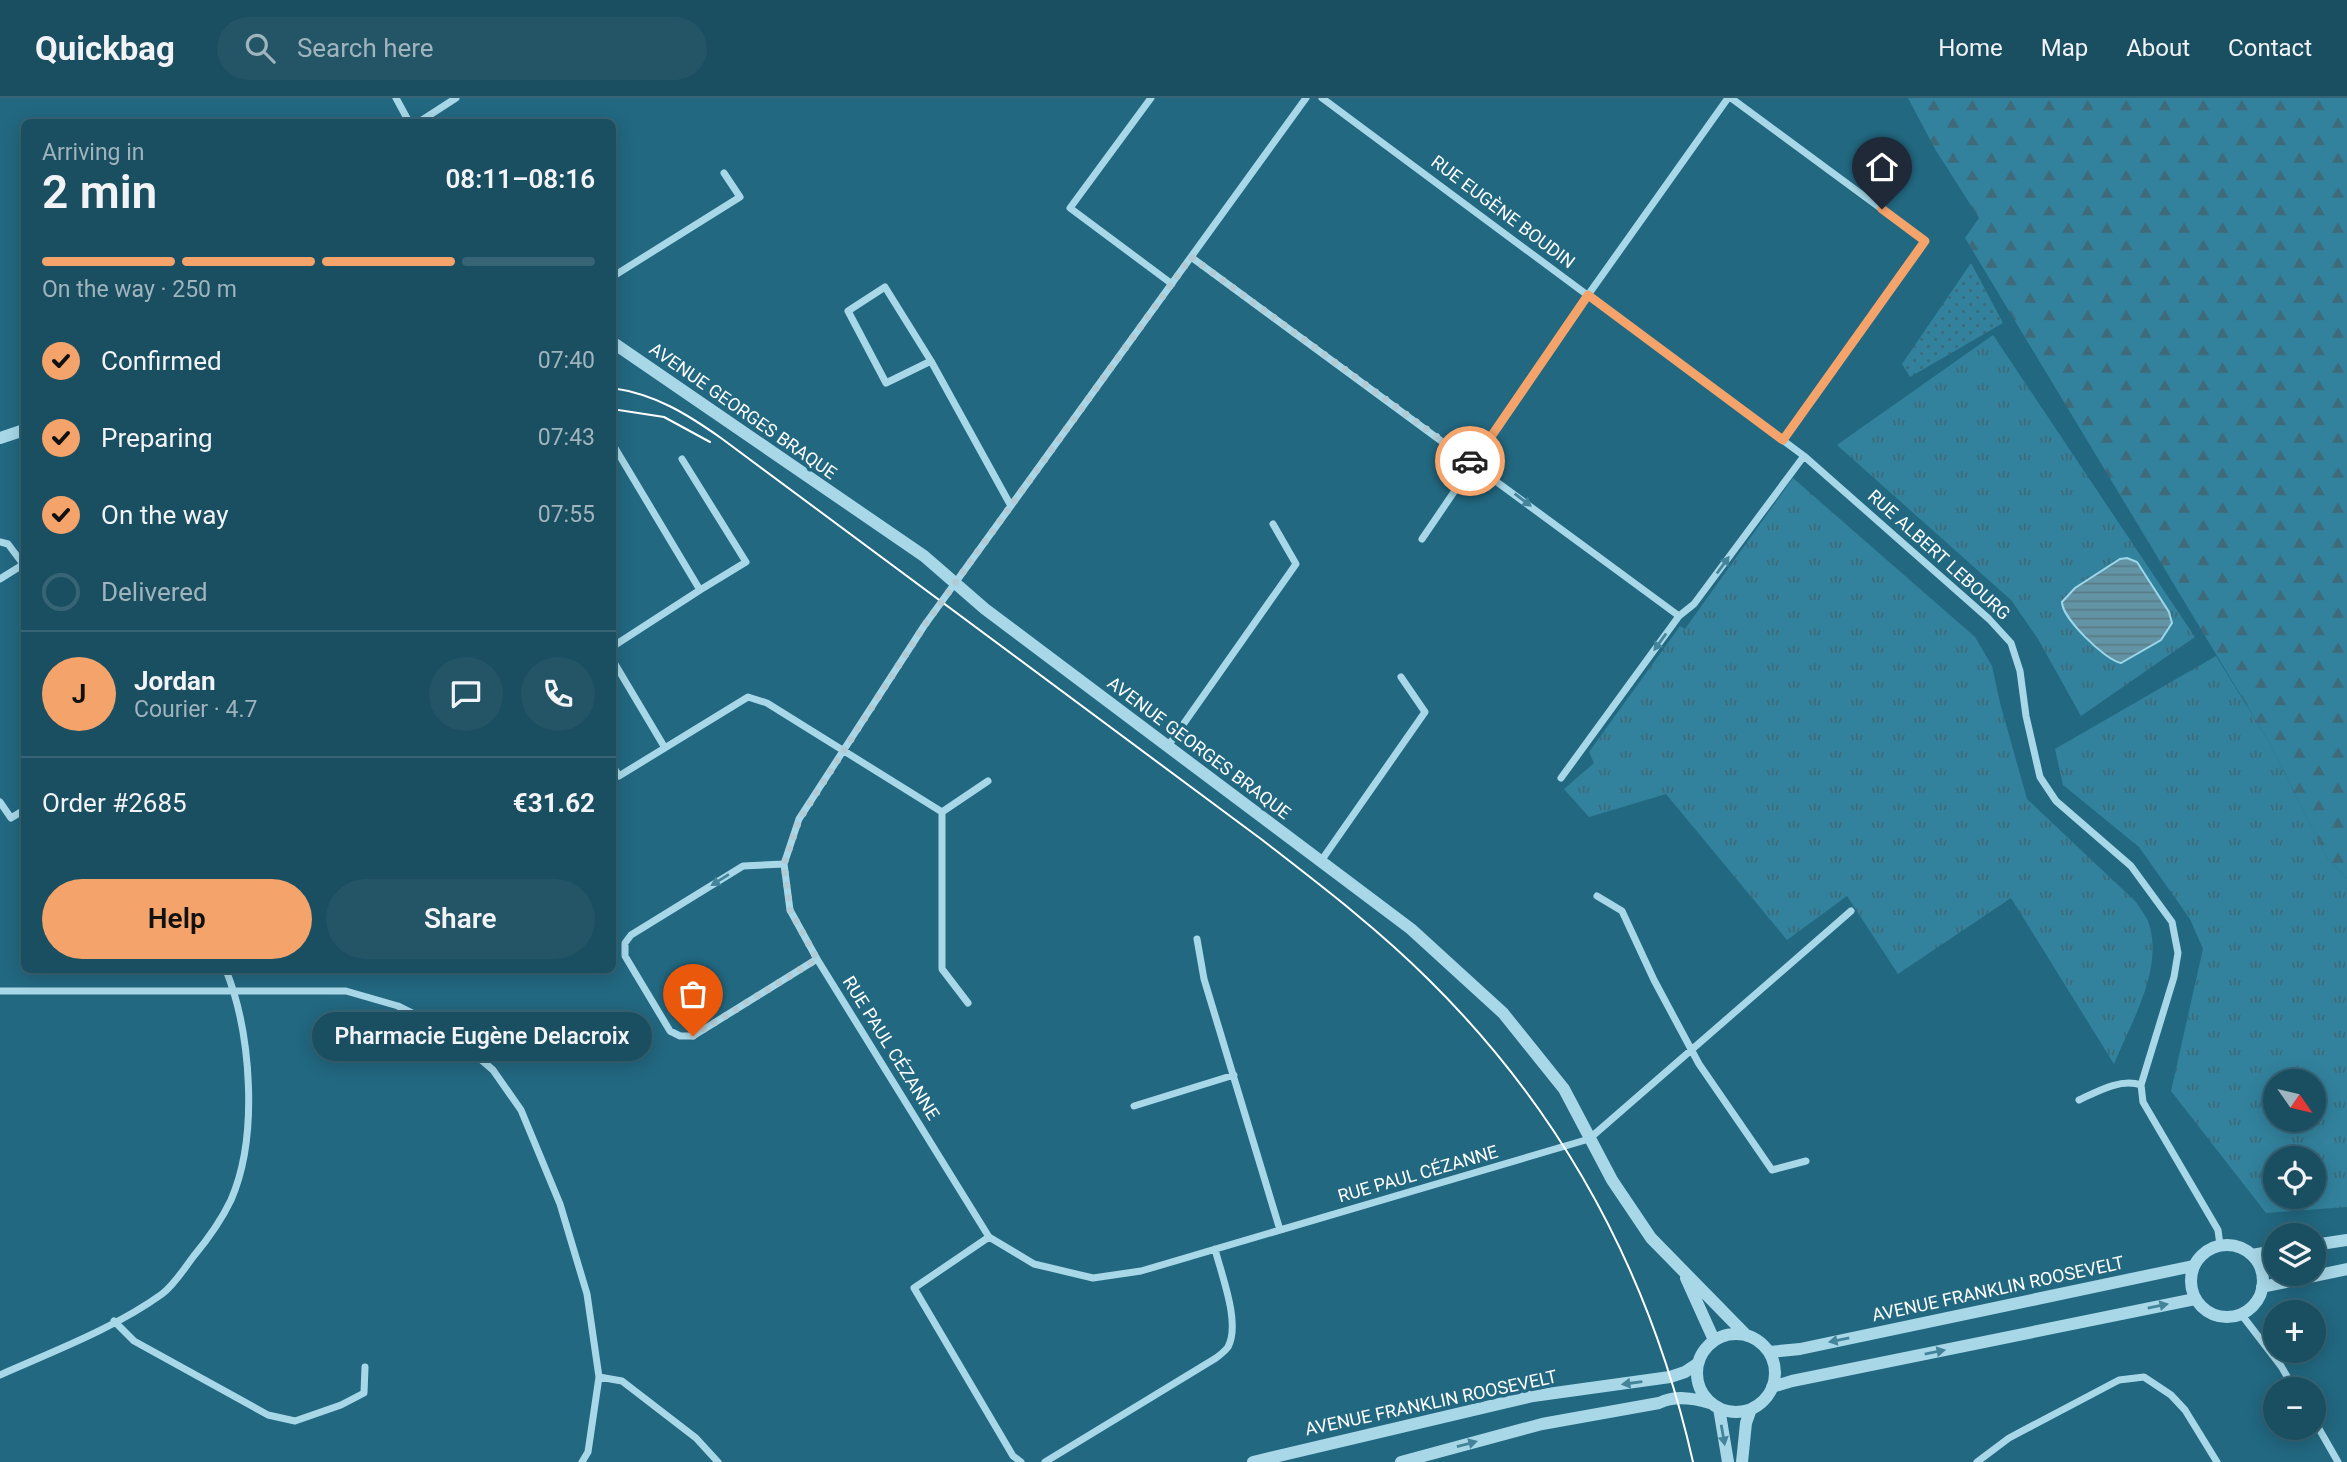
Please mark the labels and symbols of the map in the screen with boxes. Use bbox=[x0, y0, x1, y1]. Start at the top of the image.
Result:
pin bbox=[1852, 137, 1912, 209]
street label: RUE EUGÈNE BOUDIN bbox=[1427, 151, 1579, 272]
street label: AVENUE GEORGES BRAQUE bbox=[646, 338, 841, 483]
courier bbox=[1435, 426, 1505, 496]
street label: RUE ALBERT LEBOURG bbox=[1864, 485, 2015, 624]
one-way arrow bbox=[1514, 493, 1532, 507]
one-way arrow bbox=[1716, 556, 1731, 574]
one-way arrow bbox=[1653, 633, 1667, 652]
street label: AVENUE GEORGES BRAQUE bbox=[1104, 672, 1295, 823]
one-way arrow bbox=[710, 874, 729, 887]
pin bbox=[663, 964, 723, 1036]
street label: RUE PAUL CÉZANNE bbox=[839, 972, 944, 1123]
callout: Pharmacie Eugène Delacroix bbox=[312, 1012, 651, 1060]
north arrow bbox=[2263, 1069, 2326, 1132]
street label: RUE PAUL CÉZANNE bbox=[1335, 1141, 1500, 1206]
street label: AVENUE FRANKLIN ROOSEVELT bbox=[1870, 1251, 2126, 1326]
one-way arrow bbox=[2147, 1301, 2169, 1312]
one-way arrow bbox=[1828, 1335, 1850, 1346]
one-way arrow bbox=[1924, 1346, 1946, 1357]
street label: AVENUE FRANKLIN ROOSEVELT bbox=[1303, 1365, 1559, 1440]
one-way arrow bbox=[1621, 1377, 1643, 1388]
one-way arrow bbox=[1718, 1424, 1729, 1446]
one-way arrow bbox=[1456, 1438, 1478, 1449]

